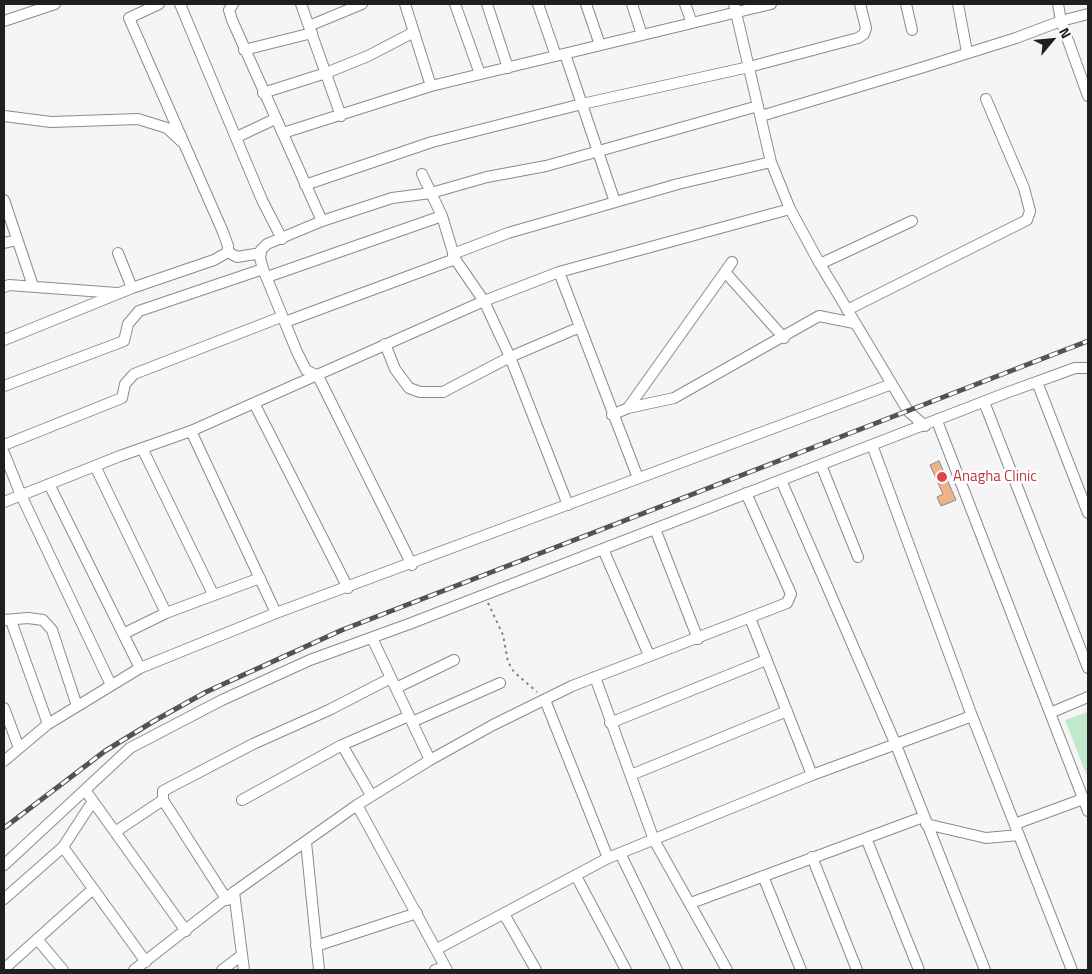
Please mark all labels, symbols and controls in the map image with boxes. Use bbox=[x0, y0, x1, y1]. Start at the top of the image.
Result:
north arrow bbox=[1027, 15, 1077, 65]
text: N bbox=[1054, 24, 1077, 42]
place label: Anagha Clinic bbox=[953, 468, 1037, 486]
marker: Anagha Clinic bbox=[935, 470, 949, 484]

